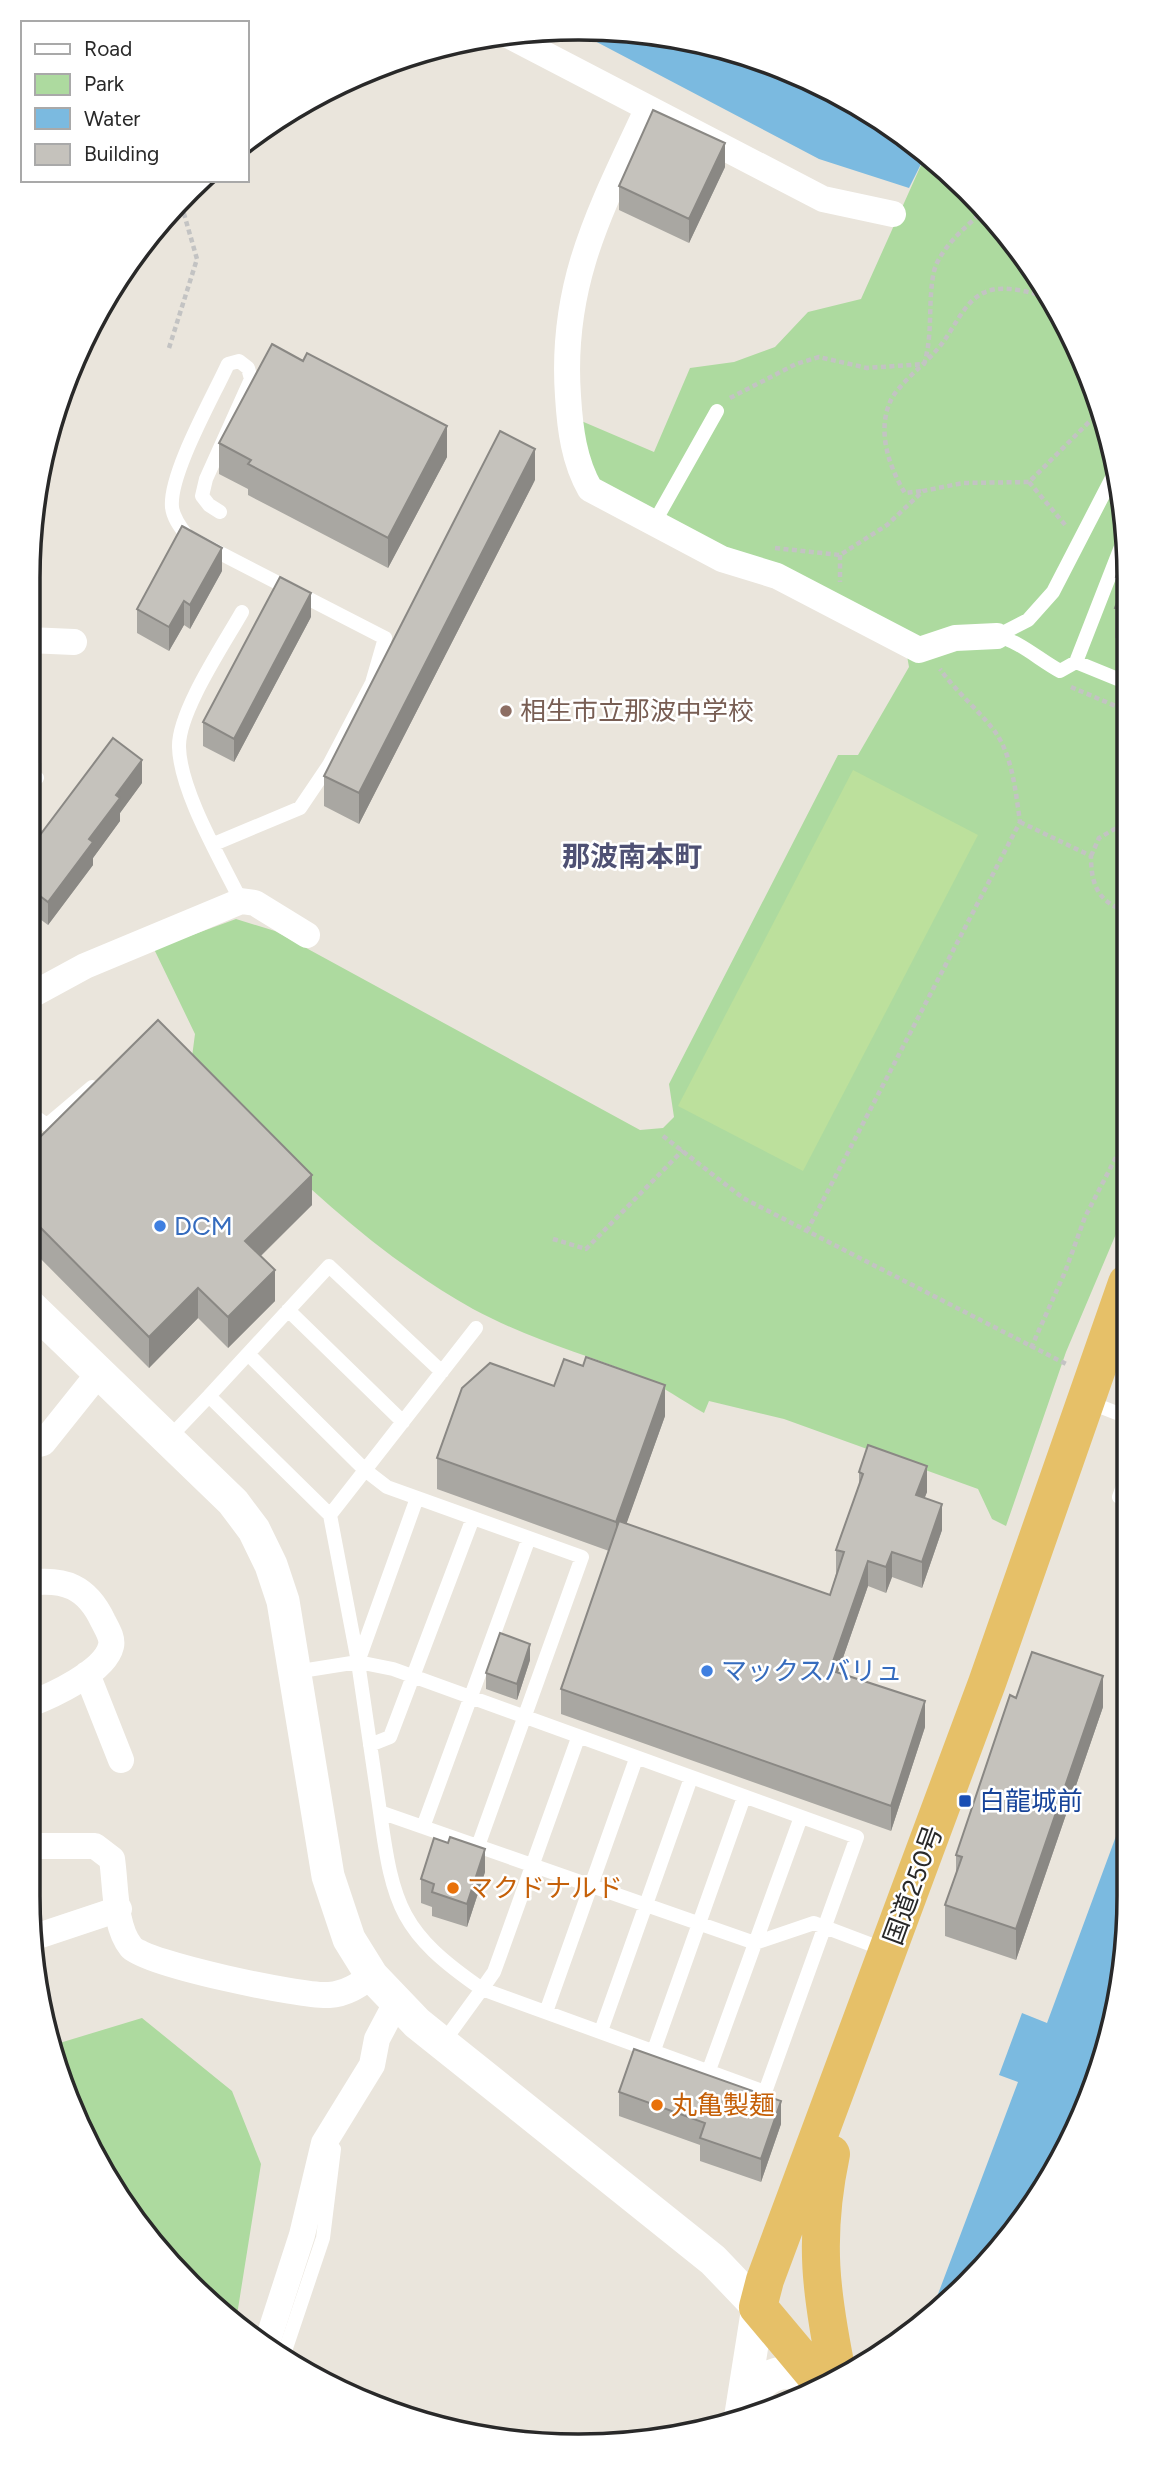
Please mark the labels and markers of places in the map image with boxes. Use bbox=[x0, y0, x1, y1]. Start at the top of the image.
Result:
place label: 相生市立那波中学校 bbox=[520, 695, 754, 727]
marker: 相生市立那波中学校 bbox=[498, 703, 514, 719]
place label: DCM bbox=[174, 1210, 233, 1242]
marker: DCM bbox=[152, 1218, 168, 1234]
place label: マックスバリュ bbox=[721, 1655, 902, 1687]
marker: マックスバリュ bbox=[699, 1663, 715, 1679]
place label: 白龍城前 bbox=[979, 1785, 1083, 1817]
marker: 白龍城前 bbox=[957, 1793, 973, 1809]
place label: マクドナルド bbox=[467, 1872, 623, 1904]
marker: マクドナルド bbox=[445, 1880, 461, 1896]
place label: 丸亀製麺 bbox=[671, 2089, 775, 2121]
marker: 丸亀製麺 bbox=[649, 2097, 665, 2113]

